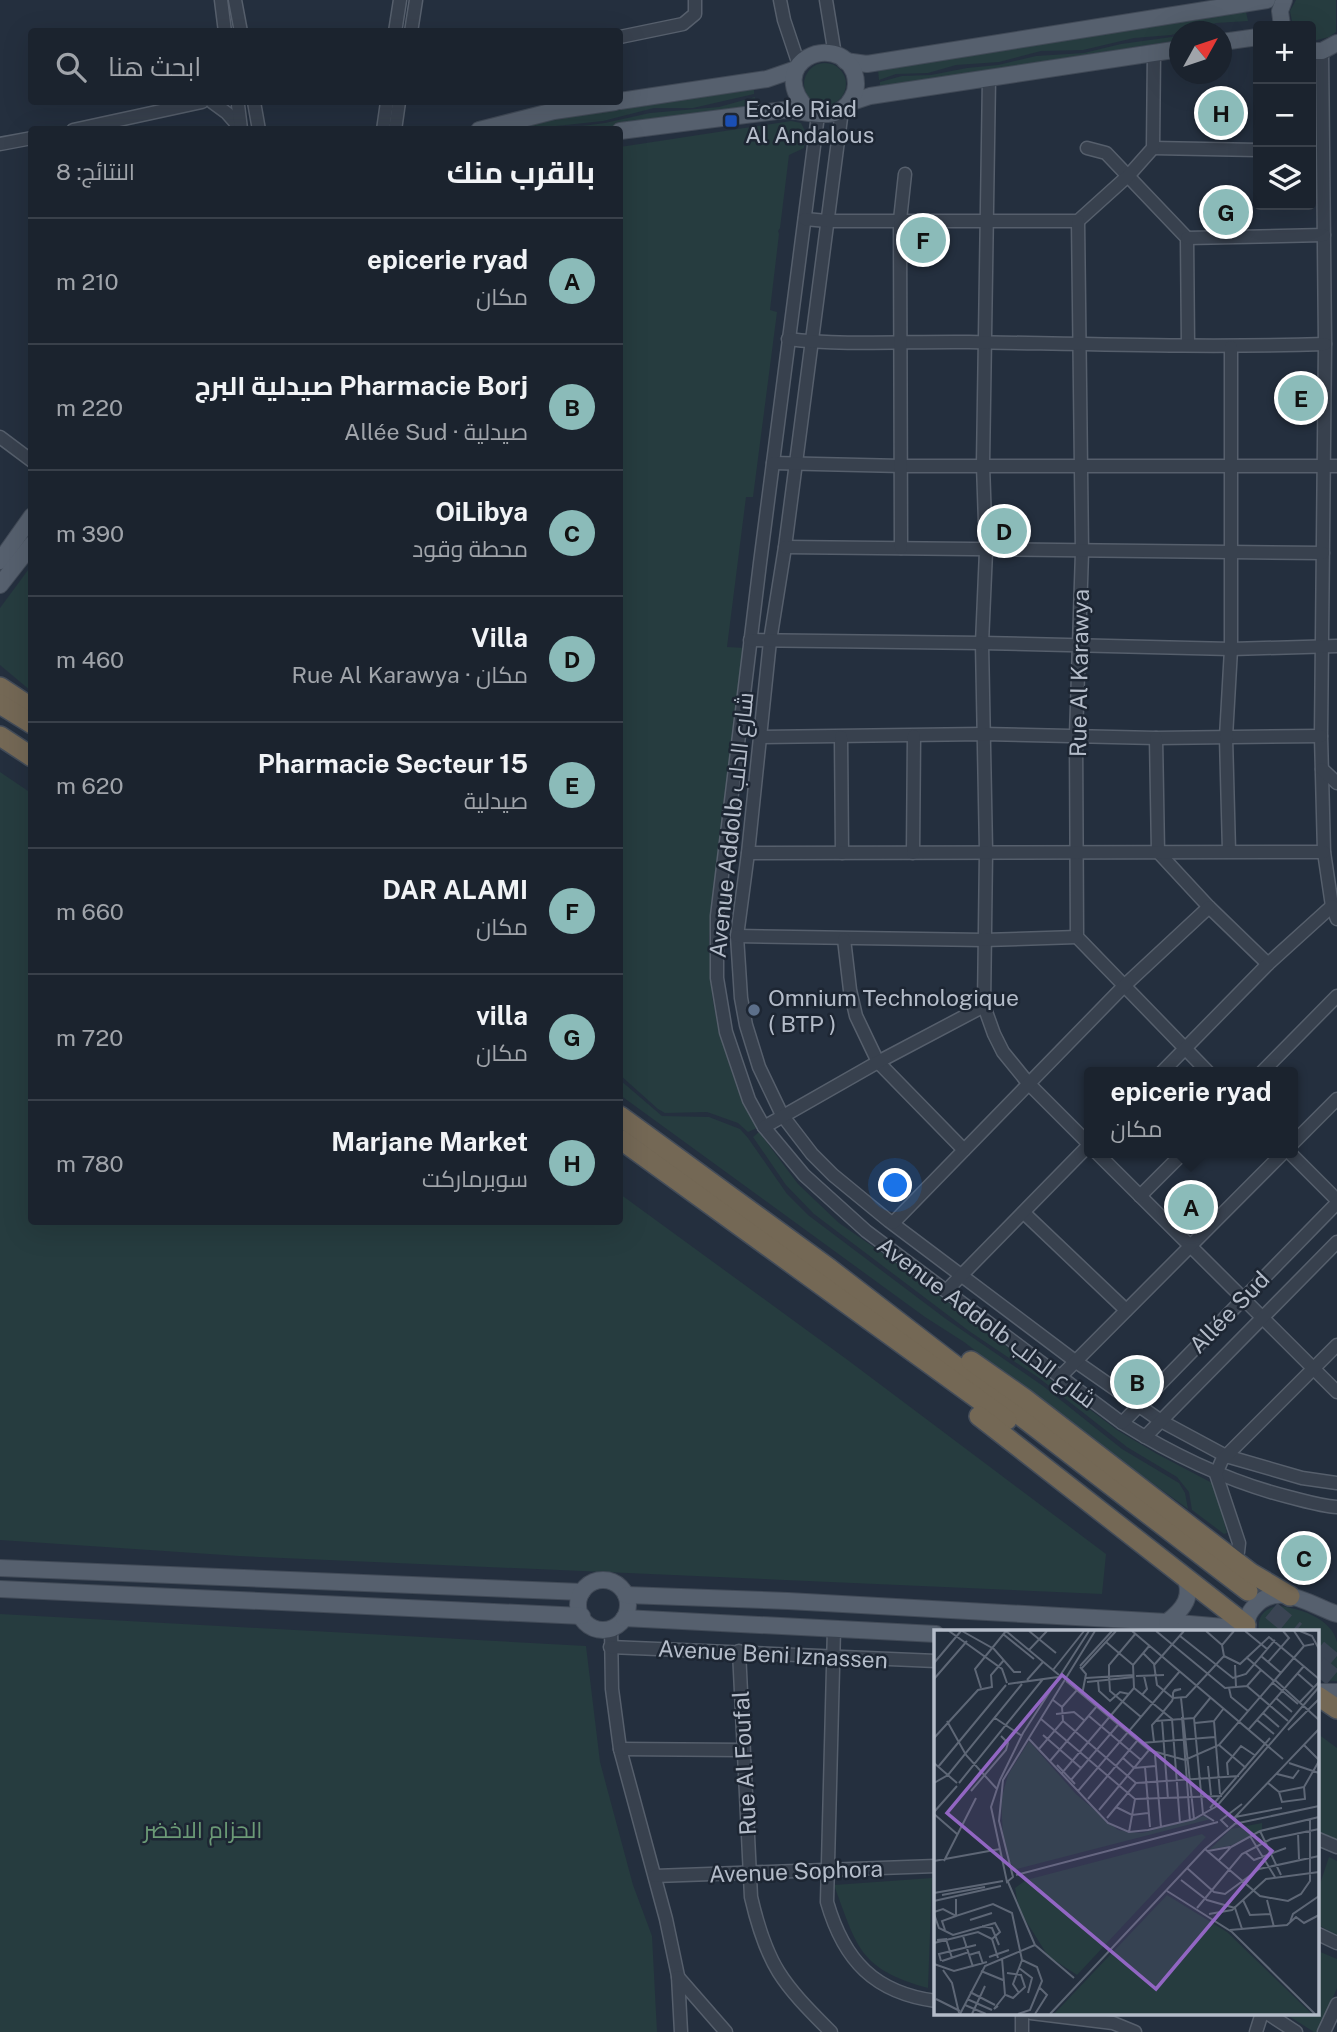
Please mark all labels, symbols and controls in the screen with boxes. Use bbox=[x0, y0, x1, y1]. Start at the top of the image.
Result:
north arrow bbox=[1169, 21, 1232, 84]
map controls bbox=[1253, 21, 1316, 210]
button: + bbox=[1253, 21, 1316, 84]
search box bbox=[28, 28, 623, 105]
icon: search bbox=[52, 48, 90, 86]
text: ابحث هنا bbox=[108, 51, 201, 82]
button: − bbox=[1253, 84, 1316, 147]
pin: H bbox=[1198, 87, 1244, 139]
place label: Ecole Riad Al Andalous bbox=[745, 95, 874, 148]
marker: Ecole Riad Al Andalous bbox=[723, 113, 739, 129]
button: layers bbox=[1253, 147, 1316, 210]
text: بالقرب منك bbox=[447, 154, 595, 190]
text: النتائج: 8 bbox=[56, 158, 135, 185]
pin: G bbox=[1203, 186, 1249, 238]
pin: F bbox=[900, 214, 946, 266]
text: epicerie ryad bbox=[367, 244, 528, 275]
text: 210 m bbox=[56, 268, 119, 295]
text: A bbox=[564, 268, 580, 295]
text: مكان bbox=[476, 283, 528, 310]
text: Pharmacie Borj صيدلية البرج bbox=[195, 370, 528, 401]
pin: E bbox=[1278, 372, 1324, 424]
text: 220 m bbox=[56, 394, 123, 421]
text: B bbox=[564, 394, 580, 421]
text: صيدلية · Allée Sud bbox=[344, 418, 528, 445]
text: OiLibya bbox=[435, 496, 528, 527]
pin: D bbox=[981, 505, 1027, 557]
text: 390 m bbox=[56, 520, 124, 547]
text: C bbox=[564, 520, 580, 547]
text: محطة وقود bbox=[412, 535, 528, 562]
street label: Rue Al Karawya bbox=[1064, 589, 1094, 757]
text: Villa bbox=[471, 622, 528, 653]
text: 460 m bbox=[56, 646, 124, 673]
text: D bbox=[564, 646, 580, 673]
text: مكان · Rue Al Karawya bbox=[292, 661, 528, 688]
street label: Avenue Addolb شارع الدلب bbox=[704, 691, 761, 959]
text: Pharmacie Secteur 15 bbox=[258, 748, 528, 779]
text: 620 m bbox=[56, 772, 124, 799]
text: E bbox=[565, 772, 579, 799]
text: صيدلية bbox=[464, 787, 528, 814]
text: DAR ALAMI bbox=[382, 874, 528, 905]
text: 660 m bbox=[56, 898, 124, 925]
text: F bbox=[565, 898, 579, 925]
text: مكان bbox=[476, 913, 528, 940]
place label: Omnium Technologique ( BTP ) bbox=[768, 984, 1019, 1037]
text: villa bbox=[476, 1000, 528, 1031]
marker: Omnium Technologique ( BTP ) bbox=[746, 1002, 762, 1018]
text: 720 m bbox=[56, 1024, 123, 1051]
text: G bbox=[563, 1024, 581, 1051]
text: مكان bbox=[476, 1039, 528, 1066]
popup bbox=[1084, 1067, 1298, 1158]
text: epicerie ryad bbox=[1110, 1076, 1272, 1107]
text: مكان bbox=[1110, 1115, 1163, 1142]
text: Marjane Market bbox=[331, 1126, 528, 1157]
text: 780 m bbox=[56, 1150, 124, 1177]
text: H bbox=[563, 1150, 581, 1177]
text: سوبرماركت bbox=[422, 1165, 528, 1192]
your location bbox=[878, 1168, 912, 1202]
pin: A bbox=[1168, 1181, 1214, 1233]
street label: Avenue Addolb شارع الدلب bbox=[870, 1231, 1102, 1416]
street label: Allée Sud bbox=[1183, 1265, 1275, 1359]
pin: B bbox=[1114, 1356, 1160, 1408]
pin: C bbox=[1281, 1532, 1327, 1584]
inset map bbox=[934, 1630, 1320, 2014]
street label: Avenue Beni Iznassen bbox=[657, 1634, 889, 1674]
street label: Rue Al Foufal bbox=[727, 1690, 761, 1836]
park label: الحزام الاخضر bbox=[142, 1816, 262, 1846]
street label: Avenue Sophora bbox=[709, 1854, 883, 1888]

